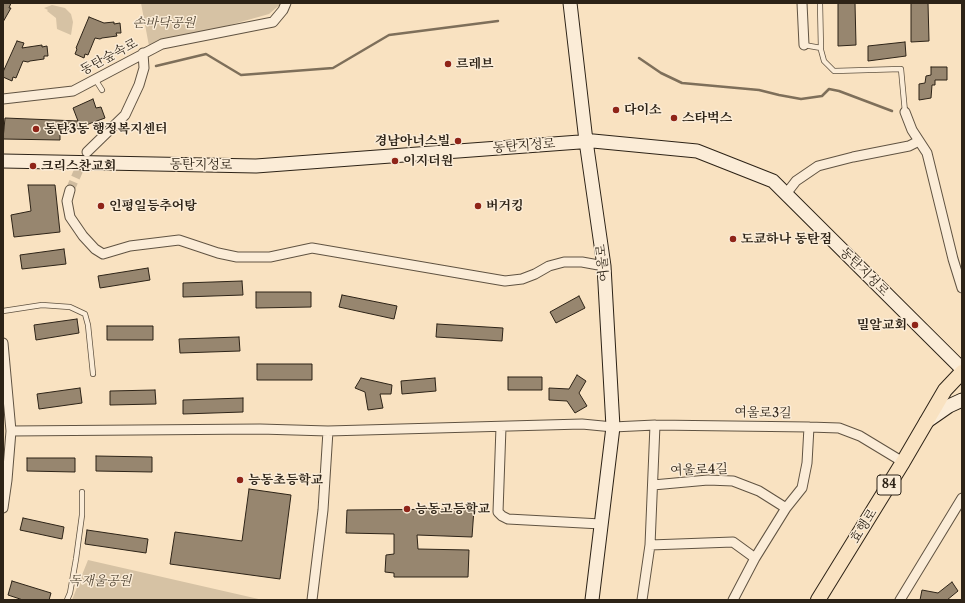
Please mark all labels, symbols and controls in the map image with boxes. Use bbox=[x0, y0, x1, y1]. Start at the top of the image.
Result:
park label: 손바닥공원 bbox=[133, 15, 195, 31]
street label: 동탄숲속로 bbox=[78, 35, 140, 79]
place label: 르레브 bbox=[456, 56, 494, 72]
marker: 르레브 bbox=[443, 59, 453, 69]
place label: 다이소 bbox=[624, 102, 662, 118]
marker: 다이소 bbox=[611, 105, 621, 115]
place label: 스타벅스 bbox=[682, 110, 732, 126]
marker: 스타벅스 bbox=[669, 113, 679, 123]
place label: 동탄3동 행정복지센터 bbox=[44, 121, 168, 137]
marker: 동탄3동 행정복지센터 bbox=[31, 124, 41, 134]
place label: 경남아너스빌 bbox=[375, 133, 450, 149]
marker: 경남아너스빌 bbox=[453, 136, 463, 146]
street label: 동탄지성로 bbox=[492, 136, 556, 156]
place label: 이지더원 bbox=[403, 153, 453, 169]
marker: 이지더원 bbox=[390, 156, 400, 166]
street label: 동탄지성로 bbox=[169, 157, 233, 173]
place label: 크리스찬교회 bbox=[41, 158, 116, 174]
marker: 크리스찬교회 bbox=[28, 161, 38, 171]
place label: 인평일등추어탕 bbox=[109, 198, 197, 214]
place label: 버거킹 bbox=[486, 198, 524, 214]
marker: 인평일등추어탕 bbox=[96, 201, 106, 211]
marker: 버거킹 bbox=[473, 201, 483, 211]
place label: 도쿄하나 동탄점 bbox=[741, 231, 832, 247]
marker: 도쿄하나 동탄점 bbox=[728, 234, 738, 244]
street label: 여울로 bbox=[593, 243, 613, 283]
street label: 동탄지성로 bbox=[836, 244, 892, 300]
place label: 밀알교회 bbox=[857, 317, 907, 333]
marker: 밀알교회 bbox=[910, 320, 920, 330]
street label: 여울로3길 bbox=[734, 405, 792, 421]
street label: 여울로4길 bbox=[670, 461, 728, 479]
place label: 능동초등학교 bbox=[248, 472, 323, 488]
marker: 능동초등학교 bbox=[235, 475, 245, 485]
road number: 84 bbox=[877, 475, 901, 495]
place label: 능동고등학교 bbox=[415, 501, 490, 517]
marker: 능동고등학교 bbox=[402, 504, 412, 514]
street label: 효행로 bbox=[847, 506, 881, 546]
park label: 독재울공원 bbox=[69, 573, 131, 589]

